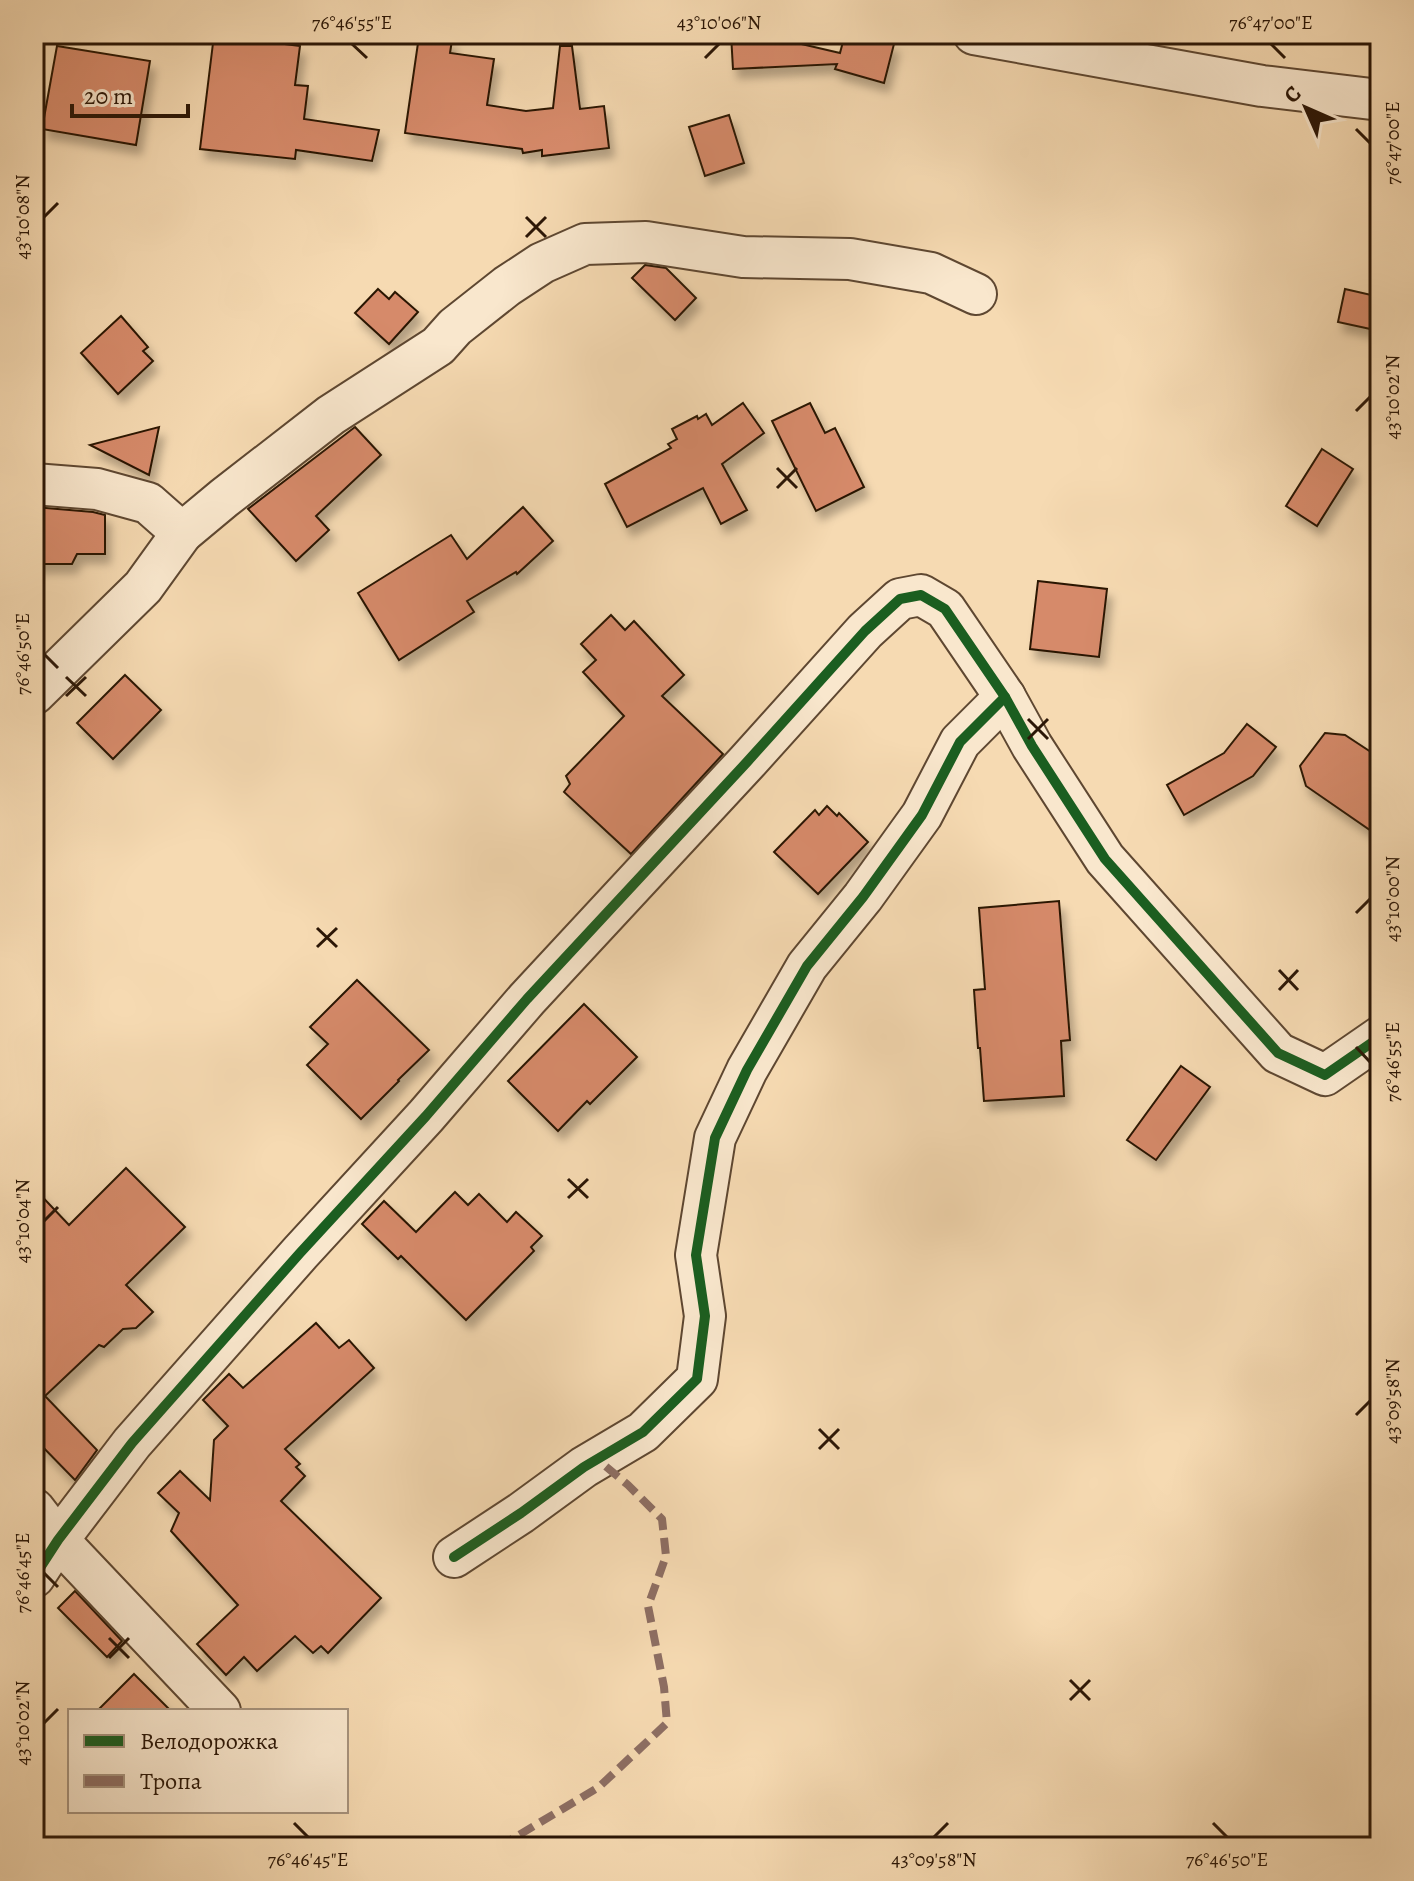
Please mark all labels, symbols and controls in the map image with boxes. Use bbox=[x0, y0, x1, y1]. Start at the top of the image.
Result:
text: 76°46'55"E bbox=[312, 9, 392, 36]
text: 43°10'06"N bbox=[677, 9, 761, 36]
text: 76°47'00"E bbox=[1229, 9, 1313, 36]
scale bar bbox=[72, 68, 188, 118]
north arrow bbox=[1266, 68, 1346, 148]
text: С bbox=[1277, 79, 1308, 110]
text: 20 m bbox=[84, 80, 133, 112]
text: 76°47'00"E bbox=[1379, 101, 1406, 185]
text: 43°10'08"N bbox=[9, 174, 36, 260]
text: 43°10'02"N bbox=[1379, 355, 1406, 439]
text: 76°46'50"E bbox=[9, 613, 36, 695]
text: 43°10'00"N bbox=[1379, 856, 1406, 942]
text: 76°46'55"E bbox=[1379, 1022, 1406, 1102]
text: 43°10'04"N bbox=[9, 1179, 36, 1263]
text: 43°09'58"N bbox=[1379, 1358, 1406, 1444]
text: 76°46'45"E bbox=[9, 1533, 36, 1613]
text: 43°10'02"N bbox=[9, 1681, 36, 1765]
legend bbox=[68, 1709, 348, 1813]
text: Велодорожка bbox=[140, 1725, 278, 1757]
text: Тропа bbox=[140, 1765, 202, 1797]
text: 76°46'45"E bbox=[268, 1846, 348, 1873]
text: 43°09'58"N bbox=[891, 1846, 977, 1873]
text: 76°46'50"E bbox=[1186, 1846, 1268, 1873]

